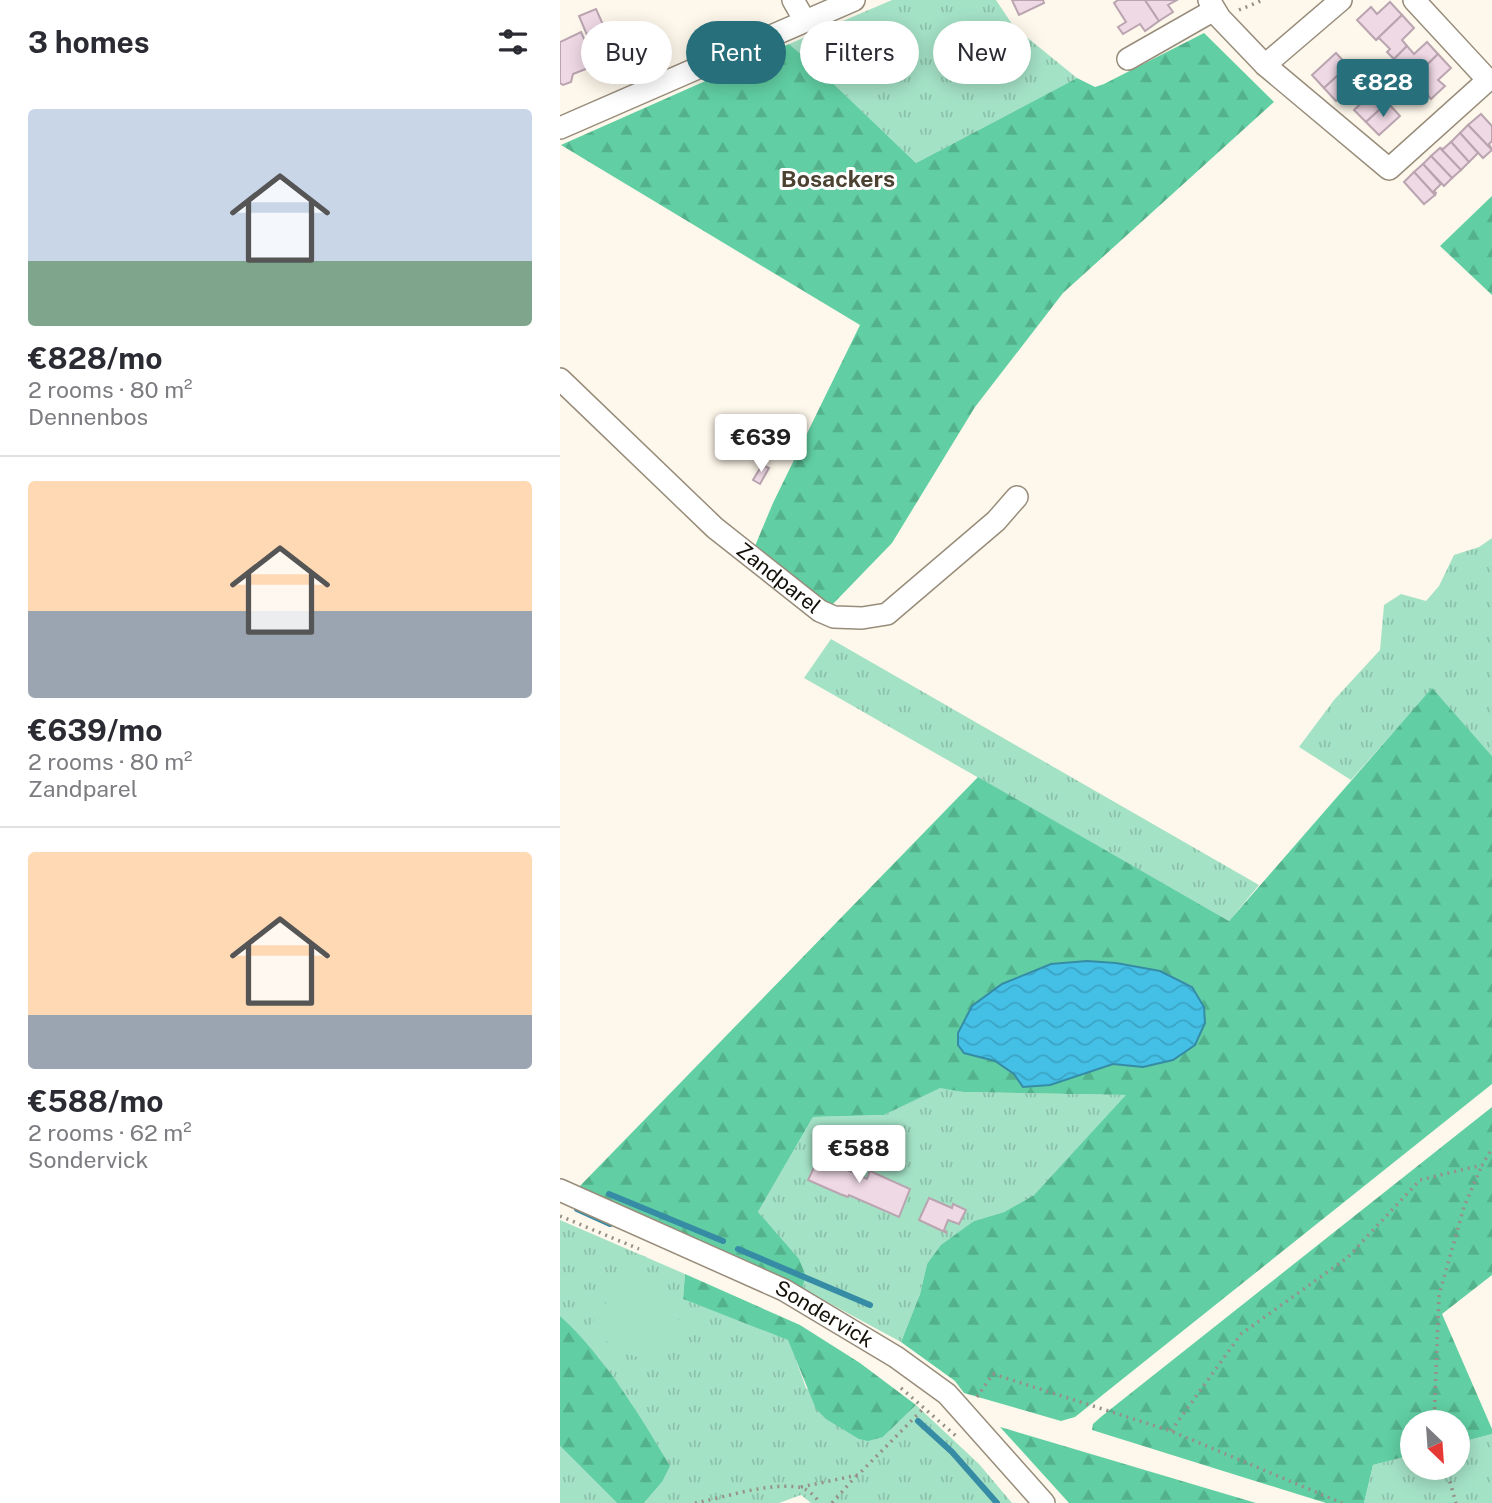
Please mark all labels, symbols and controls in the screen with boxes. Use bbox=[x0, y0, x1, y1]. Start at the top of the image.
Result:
chip: Buy bbox=[581, 21, 672, 84]
chip: Rent bbox=[686, 21, 786, 84]
chip: Filters bbox=[800, 21, 919, 84]
chip: New bbox=[933, 21, 1031, 84]
icon: filters bbox=[494, 23, 532, 61]
text: 3 homes bbox=[28, 24, 150, 60]
pin: €828 bbox=[1342, 60, 1424, 119]
text: €828 bbox=[1353, 68, 1413, 95]
icon: home bbox=[217, 155, 343, 281]
district label: Bosackers bbox=[781, 165, 895, 192]
text: €828/mo bbox=[28, 340, 162, 376]
text: 2 rooms · 80 m² bbox=[28, 376, 193, 403]
text: Dennenbos bbox=[28, 403, 148, 430]
pin: €639 bbox=[720, 414, 802, 474]
text: €639 bbox=[731, 423, 791, 450]
icon: home bbox=[217, 527, 343, 653]
street label: Zandparel bbox=[732, 537, 826, 619]
text: €639/mo bbox=[28, 712, 162, 748]
text: 2 rooms · 80 m² bbox=[28, 748, 193, 775]
text: Zandparel bbox=[28, 775, 138, 802]
icon: home bbox=[217, 898, 343, 1024]
text: €588/mo bbox=[28, 1083, 164, 1119]
text: 2 rooms · 62 m² bbox=[28, 1119, 192, 1146]
pin: €588 bbox=[818, 1126, 900, 1185]
text: €588 bbox=[828, 1134, 890, 1161]
text: Sondervick bbox=[28, 1146, 148, 1173]
street label: Sondervick bbox=[772, 1275, 878, 1353]
north arrow bbox=[1400, 1410, 1470, 1480]
map controls bbox=[1400, 1410, 1470, 1480]

